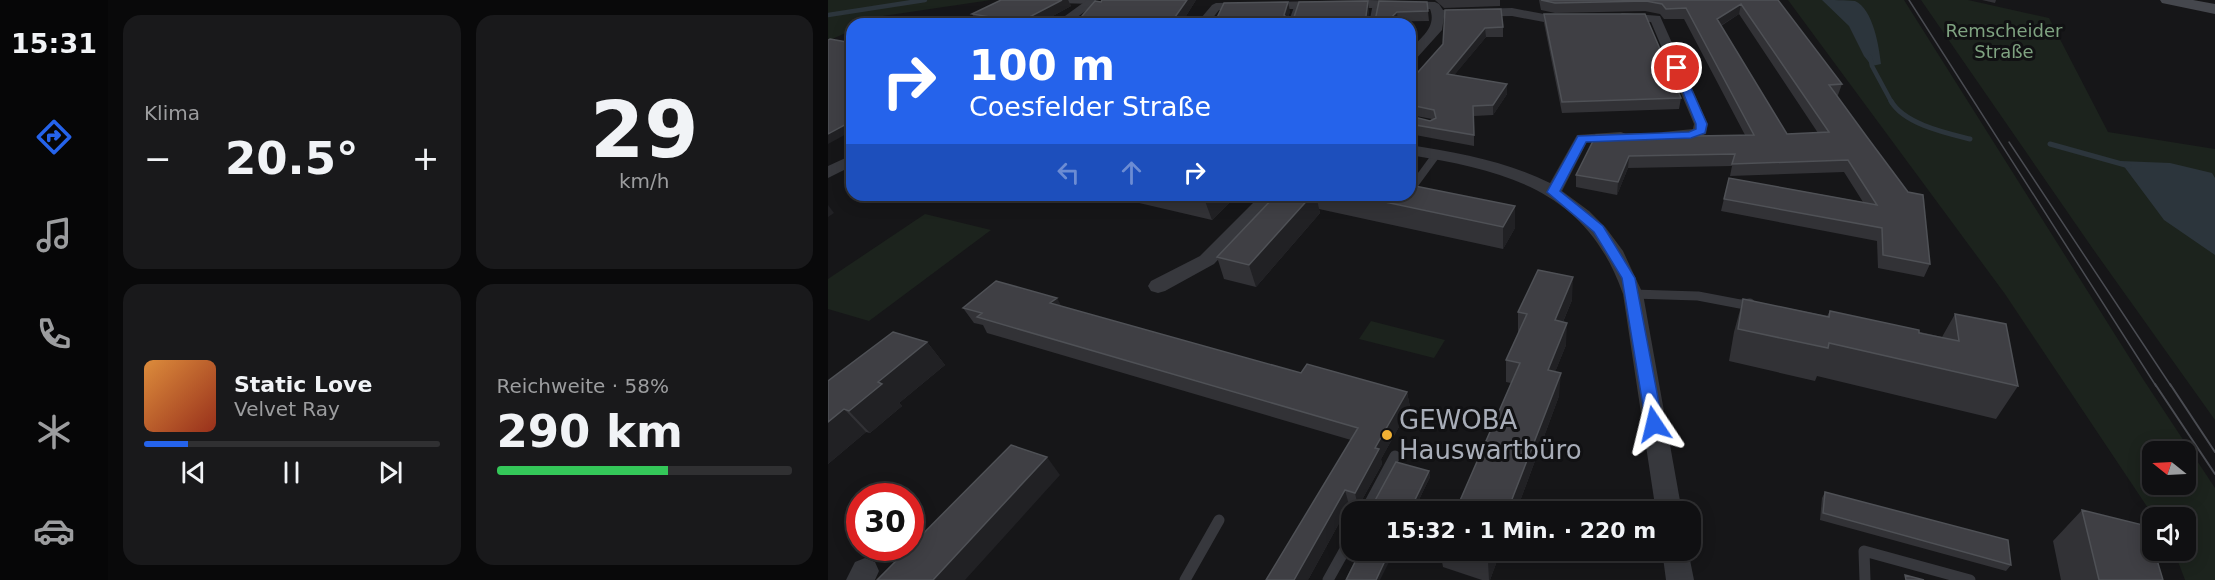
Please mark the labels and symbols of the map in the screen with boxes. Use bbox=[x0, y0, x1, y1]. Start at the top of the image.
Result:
park label: Remscheider Straße bbox=[1946, 20, 2063, 62]
pin bbox=[1651, 42, 1702, 93]
position arrow bbox=[1622, 392, 1686, 456]
place label: GEWOBA Hauswartbüro bbox=[1399, 405, 1582, 465]
marker: GEWOBA Hauswartbüro bbox=[1380, 428, 1394, 442]
north arrow bbox=[2142, 441, 2196, 495]
speed limit sign: 30 bbox=[846, 483, 924, 561]

